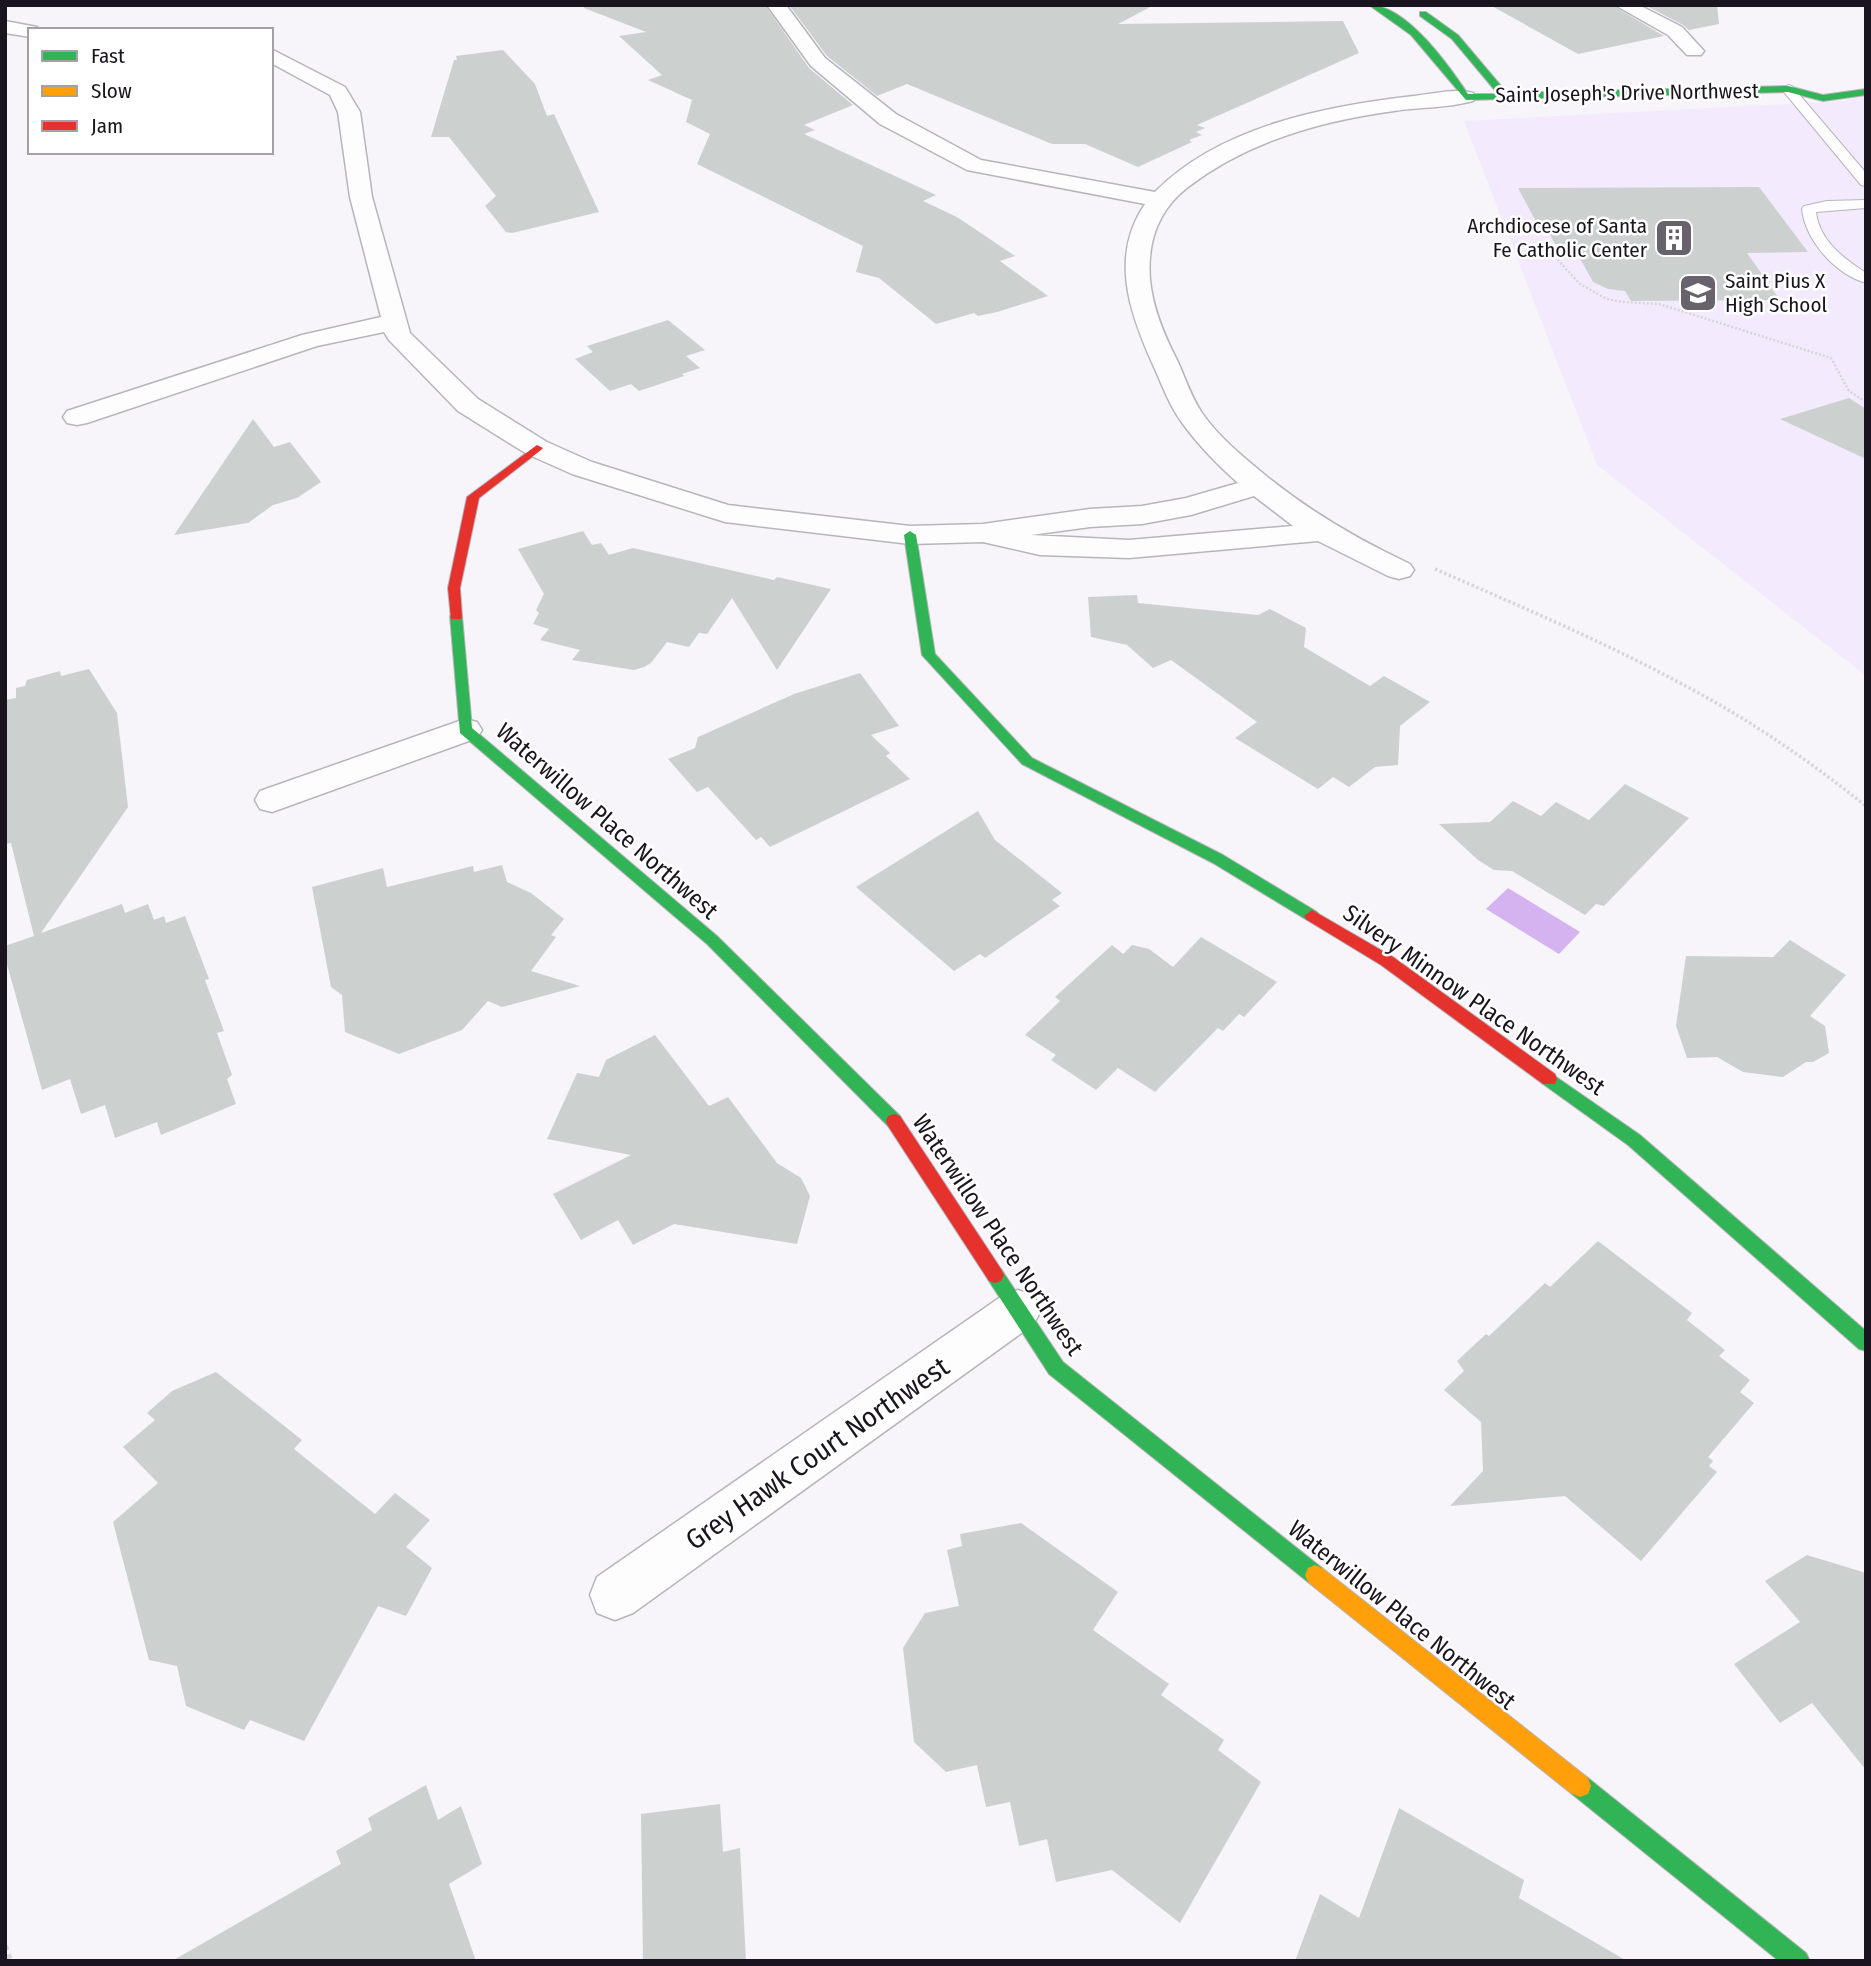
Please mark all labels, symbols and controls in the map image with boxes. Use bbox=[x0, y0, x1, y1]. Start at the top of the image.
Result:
legend bbox=[28, 28, 273, 154]
text: Fast bbox=[91, 43, 125, 69]
text: Slow bbox=[91, 78, 132, 104]
street label: Saint Joseph's Drive Northwest bbox=[1495, 78, 1759, 108]
text: Jam bbox=[91, 113, 123, 139]
place label: Archdiocese of Santa Fe Catholic Center bbox=[1467, 213, 1648, 263]
building icon: Archdiocese of Santa Fe Catholic Center bbox=[1653, 217, 1695, 259]
place label: Saint Pius X High School bbox=[1725, 268, 1827, 318]
school or university icon: Saint Pius X High School bbox=[1677, 272, 1719, 314]
street label: Waterwillow Place Northwest bbox=[490, 717, 724, 925]
street label: Silvery Minnow Place Northwest bbox=[1338, 899, 1610, 1101]
street label: Waterwillow Place Northwest bbox=[907, 1109, 1089, 1361]
street label: Grey Hawk Court Northwest bbox=[679, 1349, 956, 1557]
street label: Waterwillow Place Northwest bbox=[1283, 1515, 1521, 1715]

